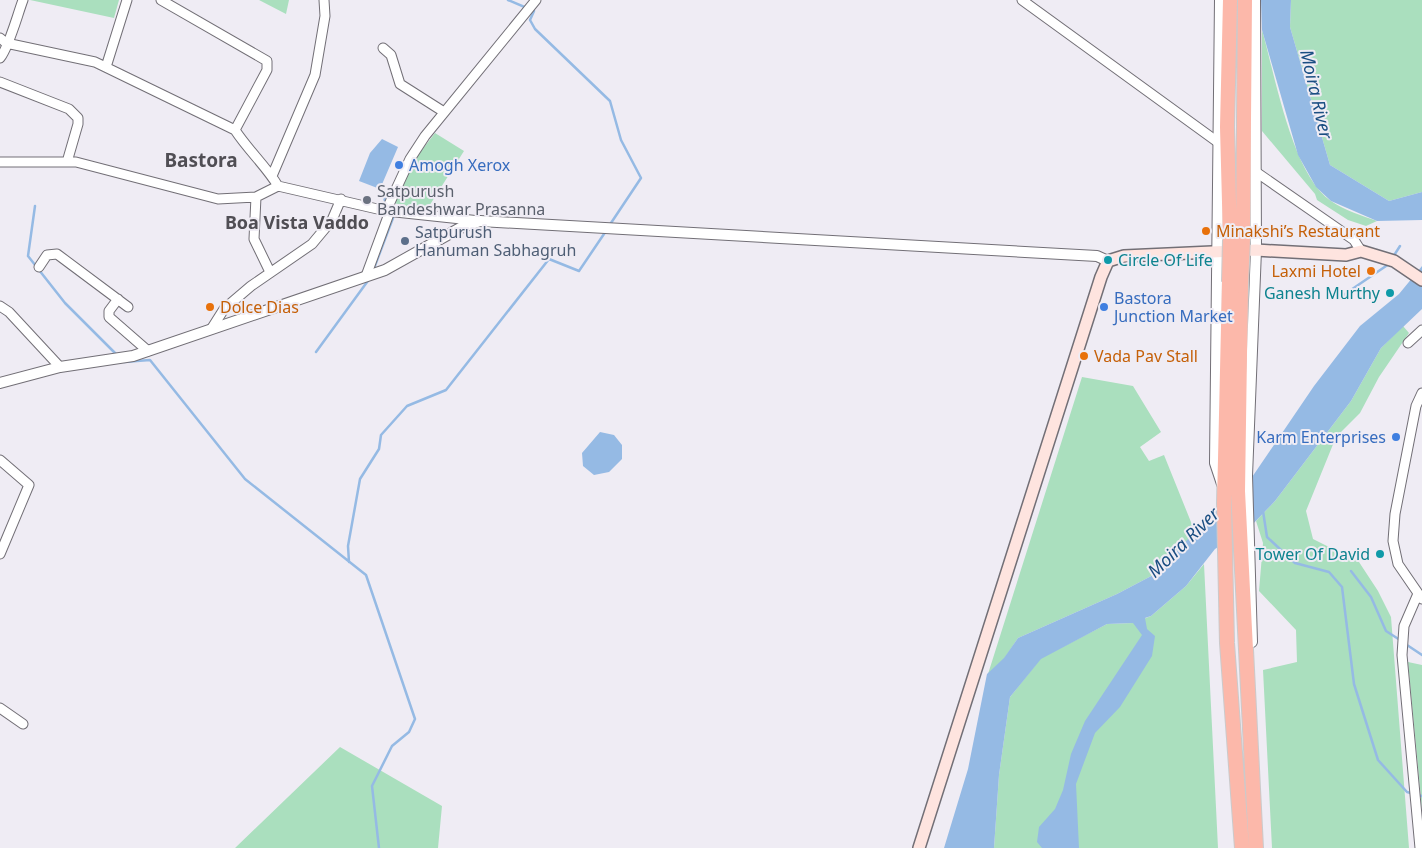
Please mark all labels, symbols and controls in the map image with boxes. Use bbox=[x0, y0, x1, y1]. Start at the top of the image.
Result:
water label: Moira River bbox=[1295, 47, 1339, 142]
district label: Bastora bbox=[164, 147, 238, 173]
place label: Amogh Xerox bbox=[409, 154, 511, 176]
marker: Amogh Xerox bbox=[393, 159, 405, 171]
place label: Satpurush Bandeshwar Prasanna bbox=[377, 180, 545, 220]
marker: Satpurush Bandeshwar Prasanna bbox=[361, 194, 373, 206]
district label: Boa Vista Vaddo bbox=[225, 210, 369, 234]
place label: Minakshi’s Restaurant bbox=[1216, 220, 1380, 242]
place label: Satpurush Hanuman Sabhagruh bbox=[415, 221, 576, 261]
marker: Minakshi’s Restaurant bbox=[1200, 225, 1212, 237]
marker: Satpurush Hanuman Sabhagruh bbox=[399, 235, 411, 247]
place label: Circle Of Life bbox=[1118, 249, 1213, 271]
marker: Circle Of Life bbox=[1102, 254, 1114, 266]
place label: Laxmi Hotel bbox=[1271, 260, 1361, 282]
marker: Laxmi Hotel bbox=[1365, 265, 1377, 277]
place label: Ganesh Murthy bbox=[1264, 282, 1381, 304]
place label: Bastora Junction Market bbox=[1112, 287, 1233, 327]
marker: Ganesh Murthy bbox=[1384, 287, 1396, 299]
place label: Dolce Dias bbox=[220, 296, 299, 318]
marker: Dolce Dias bbox=[204, 301, 216, 313]
marker: Bastora Junction Market bbox=[1098, 301, 1110, 313]
place label: Vada Pav Stall bbox=[1094, 345, 1198, 367]
marker: Vada Pav Stall bbox=[1078, 350, 1090, 362]
place label: Karm Enterprises bbox=[1256, 426, 1386, 448]
marker: Karm Enterprises bbox=[1390, 431, 1402, 443]
water label: Moira River bbox=[1142, 501, 1225, 582]
place label: Tower Of David bbox=[1256, 543, 1370, 565]
marker: Tower Of David bbox=[1374, 548, 1386, 560]

